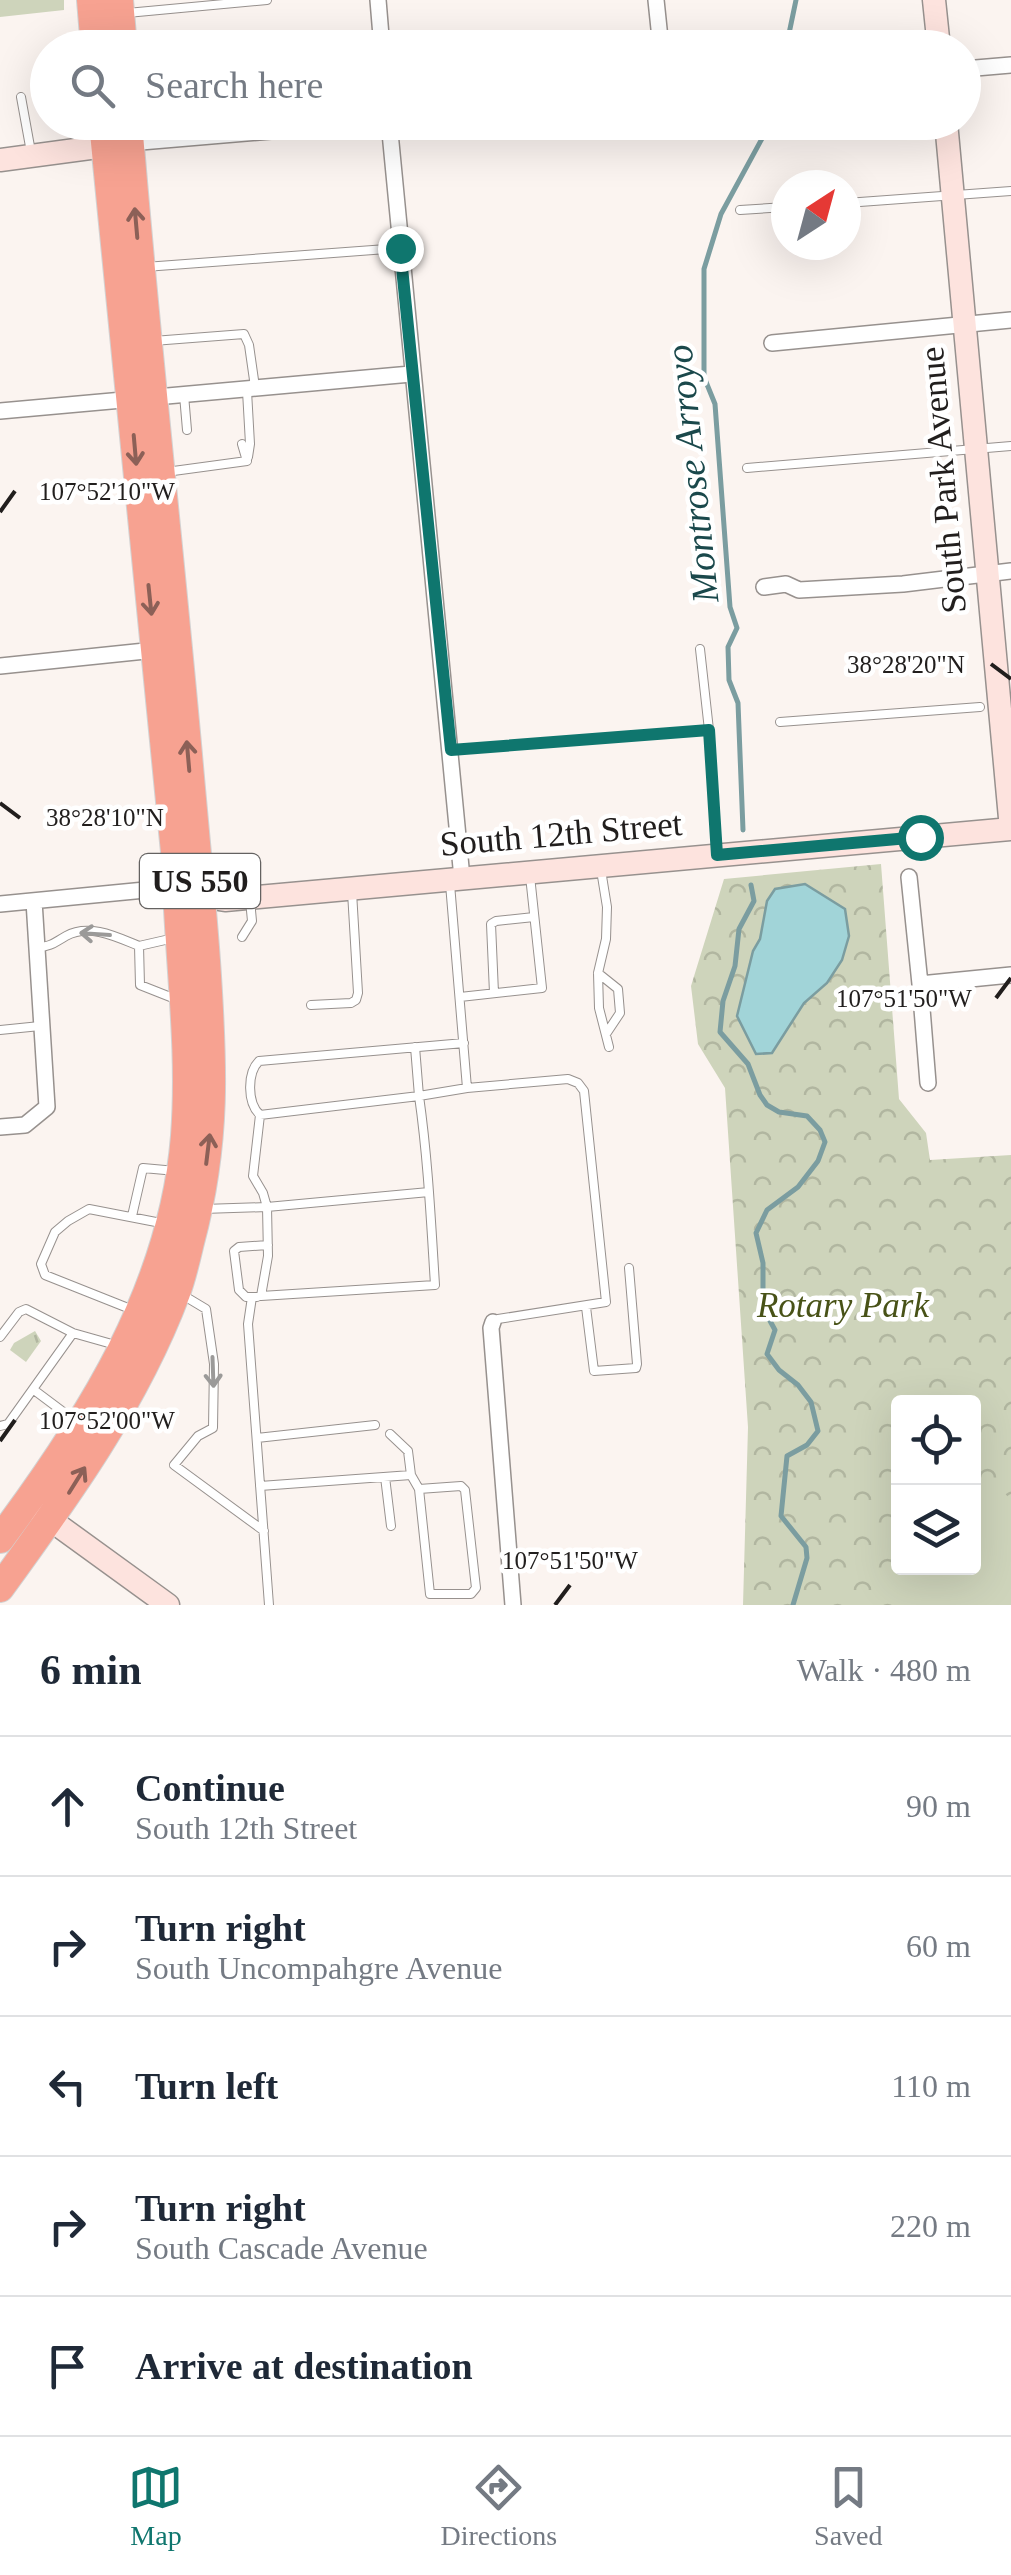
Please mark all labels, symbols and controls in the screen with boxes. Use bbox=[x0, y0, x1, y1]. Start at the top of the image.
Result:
search box bbox=[30, 30, 981, 140]
icon: search bbox=[65, 58, 120, 113]
text: Search here bbox=[145, 64, 323, 106]
north arrow bbox=[771, 170, 861, 260]
one-way arrow bbox=[126, 208, 145, 240]
route end bbox=[378, 226, 424, 272]
water label: Montrose Arroyo bbox=[658, 343, 727, 606]
street label: South Park Avenue bbox=[912, 345, 974, 615]
one-way arrow bbox=[125, 433, 144, 465]
text: 107°52'10"W bbox=[39, 478, 175, 505]
one-way arrow bbox=[141, 584, 160, 616]
text: 38°28'20"N bbox=[847, 651, 965, 678]
one-way arrow bbox=[179, 740, 198, 772]
text: 38°28'10"N bbox=[46, 804, 164, 831]
street label: South 12th Street bbox=[438, 804, 684, 864]
route start bbox=[898, 815, 944, 861]
road number: US 550 bbox=[140, 854, 260, 908]
one-way arrow bbox=[79, 924, 112, 943]
text: 107°51'50"W bbox=[836, 985, 972, 1012]
one-way arrow bbox=[199, 1134, 218, 1166]
park label: Rotary Park bbox=[756, 1286, 930, 1325]
one-way arrow bbox=[204, 1355, 223, 1388]
map controls bbox=[891, 1395, 981, 1575]
button: locate bbox=[891, 1395, 981, 1485]
text: 107°52'00"W bbox=[39, 1407, 175, 1434]
one-way arrow bbox=[66, 1467, 87, 1495]
button: layers bbox=[891, 1485, 981, 1575]
text: 107°51'50"W bbox=[502, 1547, 638, 1574]
text: 6 min bbox=[40, 1647, 142, 1693]
text: Walk · 480 m bbox=[797, 1652, 971, 1688]
text: Continue bbox=[135, 1767, 285, 1809]
icon: ahead bbox=[40, 1779, 95, 1834]
text: 90 m bbox=[906, 1788, 971, 1824]
text: South 12th Street bbox=[135, 1810, 357, 1846]
text: Turn right bbox=[135, 1907, 306, 1949]
icon: right bbox=[40, 1919, 95, 1974]
text: 60 m bbox=[906, 1928, 971, 1964]
text: South Uncompahgre Avenue bbox=[135, 1950, 502, 1986]
icon: left bbox=[40, 2059, 95, 2114]
text: Turn left bbox=[135, 2065, 278, 2107]
text: 110 m bbox=[891, 2068, 971, 2104]
text: Turn right bbox=[135, 2187, 306, 2229]
icon: right bbox=[40, 2199, 95, 2254]
text: 220 m bbox=[890, 2208, 971, 2244]
text: South Cascade Avenue bbox=[135, 2230, 428, 2266]
icon: arrive bbox=[40, 2339, 95, 2394]
text: Arrive at destination bbox=[135, 2345, 473, 2387]
tab: Map bbox=[128, 2460, 183, 2552]
tab: Directions bbox=[440, 2460, 557, 2552]
tab: Saved bbox=[814, 2460, 883, 2552]

